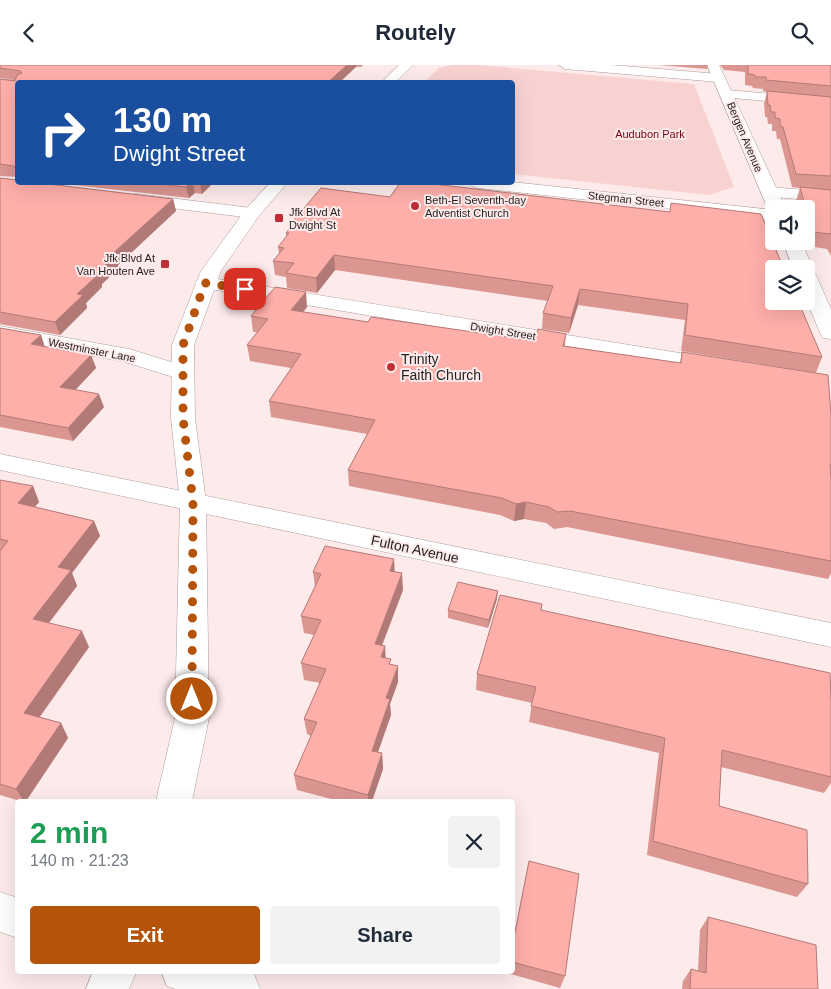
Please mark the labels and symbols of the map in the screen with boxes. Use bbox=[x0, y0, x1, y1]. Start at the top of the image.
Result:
street label: Bergen Avenue bbox=[725, 100, 765, 174]
park label: Audubon Park bbox=[615, 128, 685, 140]
street label: Stegman Street bbox=[587, 189, 665, 209]
place label: Beth-El Seventh-day Adventist Church bbox=[425, 194, 526, 219]
marker: Beth-El Seventh-day Adventist Church bbox=[409, 200, 421, 212]
place label: Jfk Blvd At Dwight St bbox=[289, 206, 340, 231]
marker: Jfk Blvd At Dwight St bbox=[273, 212, 285, 224]
place label: Jfk Blvd At Van Houten Ave bbox=[77, 252, 155, 277]
marker: Jfk Blvd At Van Houten Ave bbox=[159, 258, 171, 270]
pin bbox=[224, 268, 266, 310]
street label: Dwight Street bbox=[469, 320, 537, 342]
street label: Westminster Lane bbox=[47, 336, 137, 364]
place label: Trinity Faith Church bbox=[401, 351, 481, 383]
marker: Trinity Faith Church bbox=[385, 361, 397, 373]
street label: Fulton Avenue bbox=[370, 532, 461, 566]
position arrow bbox=[165, 672, 217, 724]

